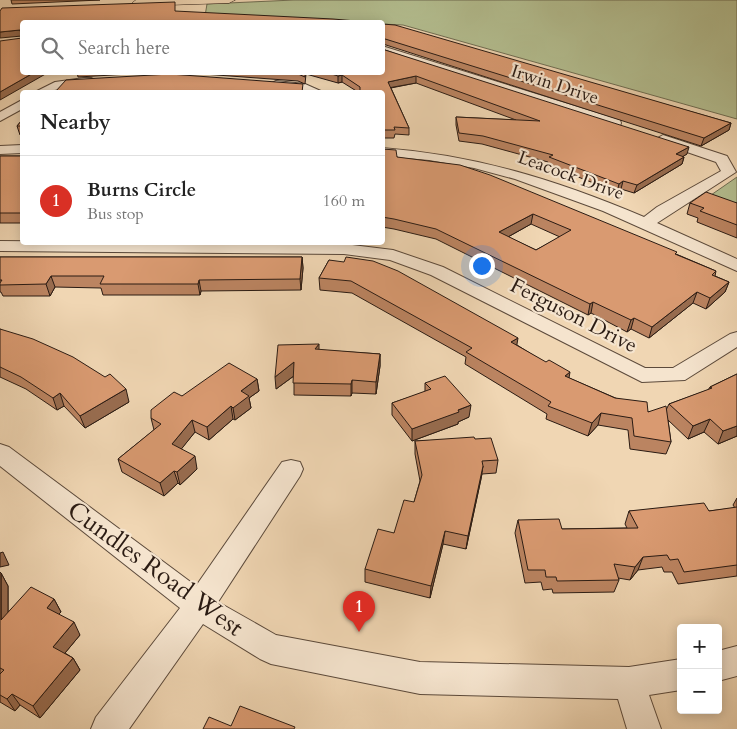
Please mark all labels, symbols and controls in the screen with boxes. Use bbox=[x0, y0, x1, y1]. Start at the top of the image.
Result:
search box bbox=[20, 20, 385, 75]
icon: search bbox=[38, 34, 66, 62]
text: Search here bbox=[78, 35, 170, 61]
street label: Irwin Drive bbox=[508, 59, 602, 110]
text: Nearby bbox=[40, 108, 111, 137]
street label: Leacock Drive bbox=[514, 145, 627, 206]
text: Burns Circle bbox=[87, 177, 196, 203]
text: 1 bbox=[52, 190, 60, 212]
text: 160 m bbox=[323, 190, 365, 212]
text: Bus stop bbox=[87, 203, 144, 225]
your location bbox=[469, 253, 495, 279]
street label: Ferguson Drive bbox=[505, 271, 642, 360]
street label: Cundles Road West bbox=[60, 493, 250, 644]
pin: 1 bbox=[343, 591, 375, 632]
map controls bbox=[677, 624, 722, 714]
button: + bbox=[677, 624, 722, 669]
button: − bbox=[677, 669, 722, 714]

